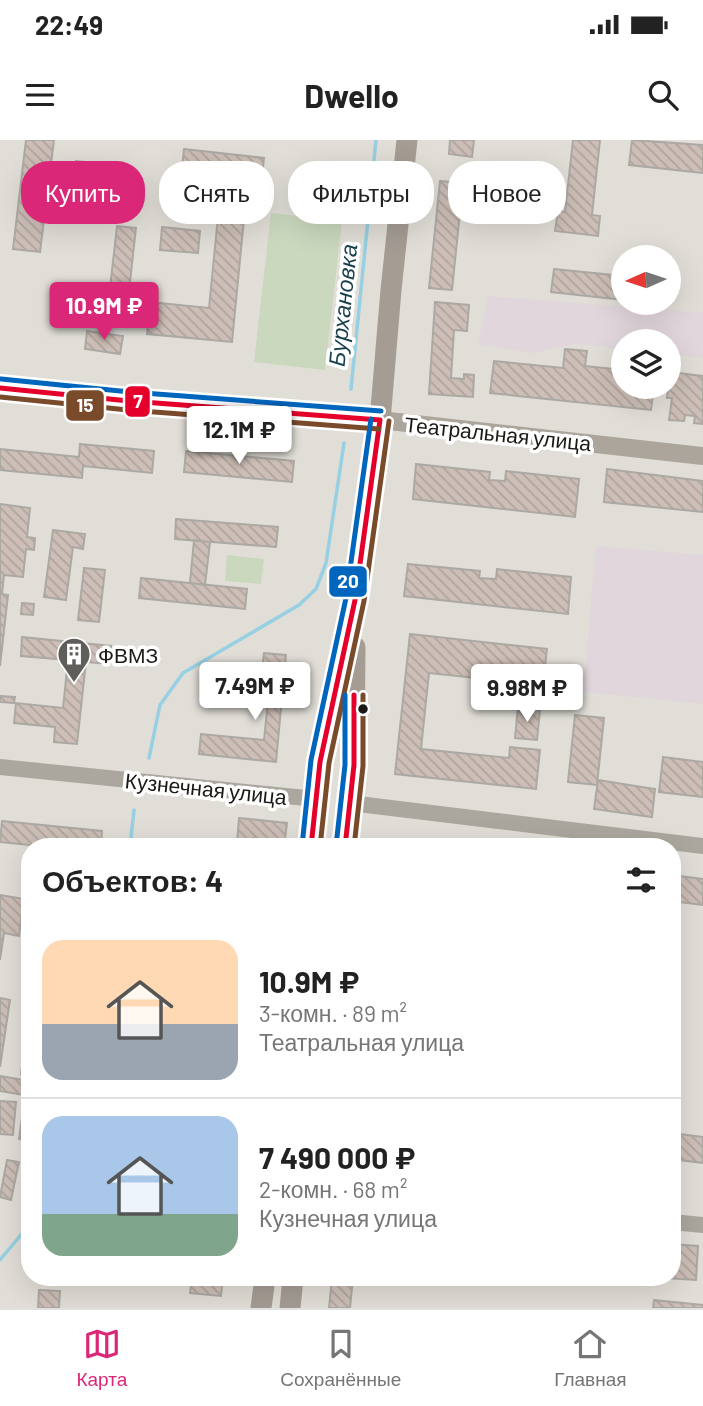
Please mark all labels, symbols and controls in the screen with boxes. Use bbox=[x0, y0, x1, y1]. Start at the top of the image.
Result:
text: 22:49 bbox=[35, 9, 103, 40]
icon: menu bbox=[21, 76, 59, 114]
text: Dwello bbox=[304, 76, 399, 114]
icon: search bbox=[644, 76, 682, 114]
chip: Купить bbox=[21, 161, 145, 224]
chip: Снять bbox=[159, 161, 274, 224]
chip: Фильтры bbox=[288, 161, 434, 224]
chip: Новое bbox=[448, 161, 566, 224]
water label: Бурхановка bbox=[322, 242, 362, 368]
north arrow bbox=[611, 245, 681, 315]
map controls bbox=[611, 245, 681, 399]
pin: 10.9M ₽ bbox=[39, 282, 169, 342]
text: 10.9M ₽ bbox=[66, 291, 142, 319]
button: layers bbox=[611, 329, 681, 399]
line badge: 7 bbox=[124, 385, 151, 418]
line badge: 15 bbox=[65, 389, 105, 422]
text: 7 bbox=[133, 389, 143, 412]
text: 15 bbox=[77, 393, 93, 416]
pin: 12.1M ₽ bbox=[174, 406, 304, 466]
street label: Театральная улица bbox=[404, 411, 593, 455]
text: 12.1M ₽ bbox=[203, 415, 275, 443]
line badge: 20 bbox=[328, 565, 368, 598]
text: 20 bbox=[337, 569, 359, 592]
building icon: ФВМЗ bbox=[55, 635, 93, 684]
place label: ФВМЗ bbox=[98, 642, 158, 667]
pin: 7.49M ₽ bbox=[190, 662, 320, 722]
pin: 9.98M ₽ bbox=[462, 664, 592, 724]
text: 7.49M ₽ bbox=[215, 671, 295, 699]
text: 9.98M ₽ bbox=[487, 673, 567, 701]
unlabelled marker bbox=[356, 702, 370, 716]
street label: Кузнечная улица bbox=[124, 767, 288, 809]
icon: filters bbox=[622, 861, 660, 899]
text: Объектов: 4 bbox=[42, 862, 223, 898]
text: 10.9M ₽ bbox=[259, 963, 359, 999]
icon: home bbox=[98, 968, 182, 1052]
text: 3-комн. · 89 m² bbox=[259, 999, 407, 1027]
text: Театральная улица bbox=[259, 1028, 464, 1056]
text: 7 490 000 ₽ bbox=[259, 1139, 415, 1175]
icon: home bbox=[98, 1144, 182, 1228]
text: 2-комн. · 68 m² bbox=[259, 1175, 407, 1203]
text: Кузнечная улица bbox=[259, 1204, 437, 1232]
tab: Карта bbox=[76, 1325, 127, 1391]
tab: Сохранённые bbox=[280, 1325, 401, 1391]
tab: Главная bbox=[554, 1325, 627, 1391]

